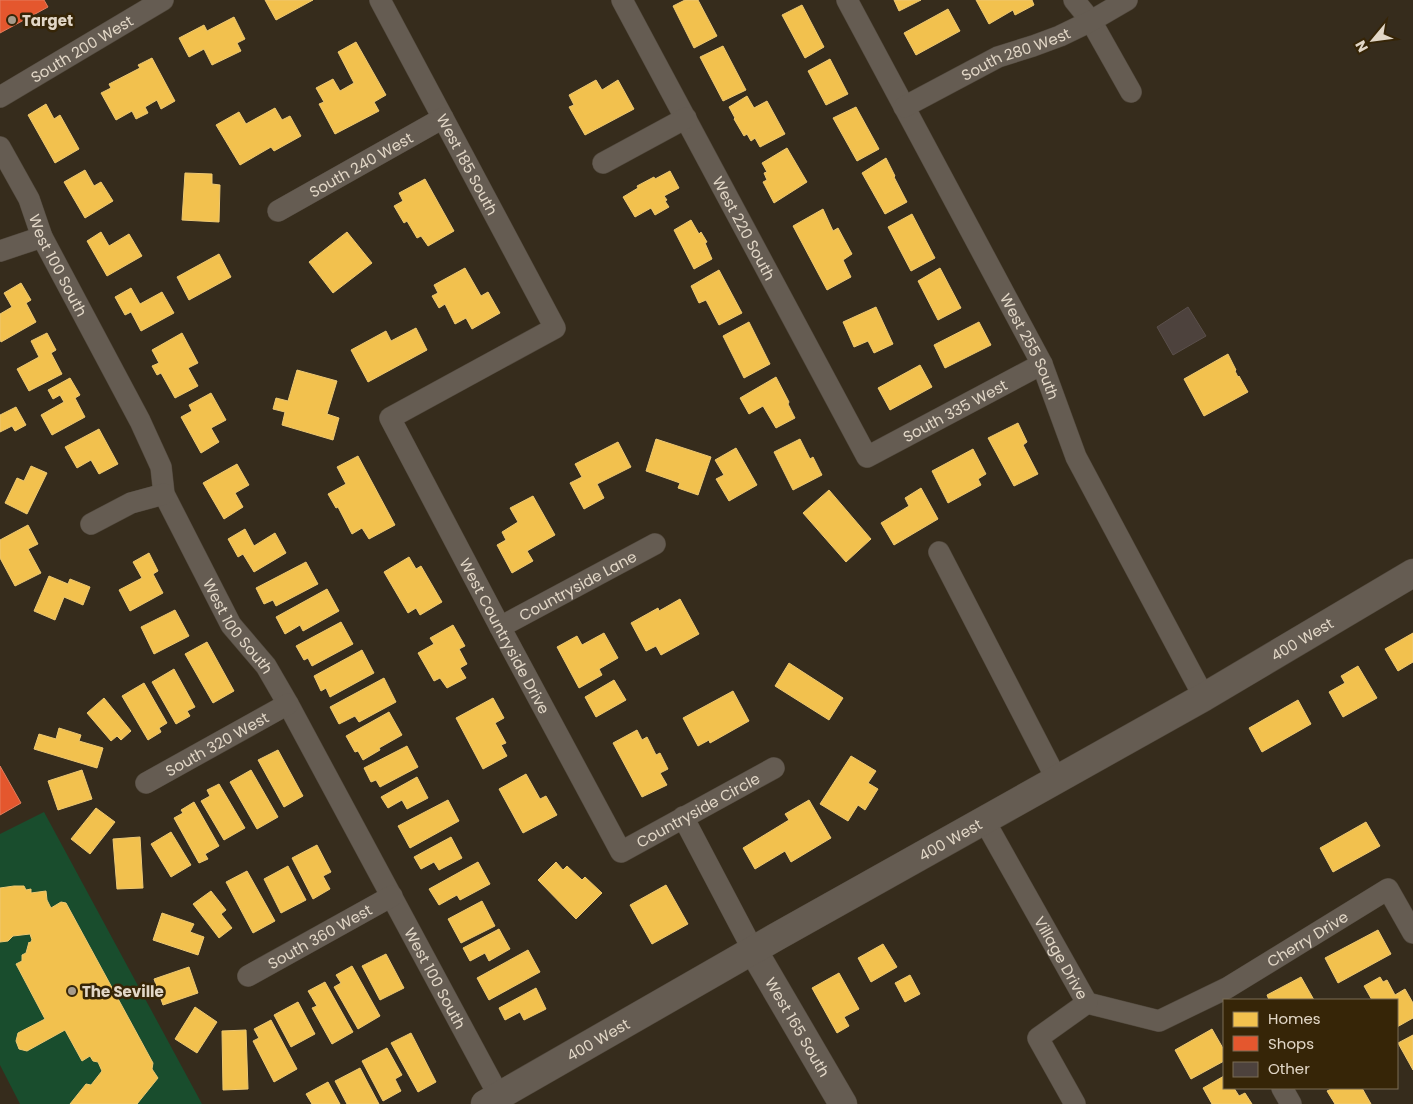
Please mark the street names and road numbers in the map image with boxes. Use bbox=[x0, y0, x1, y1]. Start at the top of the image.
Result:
street label: South 200 West bbox=[26, 10, 137, 87]
street label: South 280 West bbox=[957, 22, 1074, 85]
street label: West 185 South bbox=[432, 110, 503, 219]
street label: South 240 West bbox=[305, 127, 416, 202]
street label: West 220 South bbox=[708, 173, 781, 284]
street label: West 100 South bbox=[24, 211, 93, 320]
street label: West 255 South bbox=[995, 290, 1065, 402]
street label: South 335 West bbox=[899, 374, 1011, 447]
street label: Countryside Lane bbox=[515, 545, 640, 626]
street label: West Countryside Drive bbox=[455, 554, 555, 717]
street label: West 100 South bbox=[198, 575, 279, 677]
street label: 400 West bbox=[1267, 612, 1337, 666]
street label: South 320 West bbox=[161, 706, 272, 781]
street label: Countryside Circle bbox=[632, 767, 763, 852]
street label: 400 West bbox=[915, 813, 985, 866]
street label: South 360 West bbox=[264, 899, 376, 974]
street label: Cherry Drive bbox=[1263, 906, 1352, 972]
street label: Village Drive bbox=[1030, 912, 1093, 1003]
street label: West 100 South bbox=[400, 924, 471, 1032]
street label: West 165 South bbox=[761, 973, 835, 1081]
street label: 400 West bbox=[562, 1013, 633, 1066]

